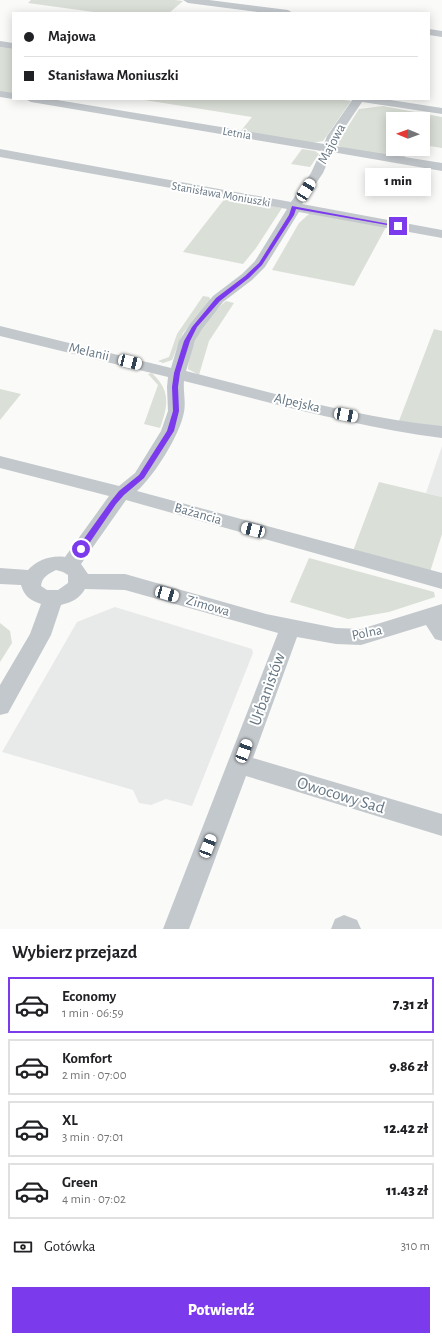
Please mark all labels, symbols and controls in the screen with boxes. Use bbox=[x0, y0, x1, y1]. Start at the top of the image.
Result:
text: Majowa bbox=[48, 29, 96, 44]
text: Stanisława Moniuszki bbox=[48, 68, 179, 83]
north arrow bbox=[386, 112, 430, 156]
map controls bbox=[386, 112, 430, 156]
street label: Majowa bbox=[316, 121, 349, 166]
street label: Letnia bbox=[222, 125, 253, 141]
callout: 1 min bbox=[365, 168, 431, 196]
text: 1 min bbox=[384, 175, 412, 188]
car bbox=[295, 177, 317, 203]
street label: Stanisława Moniuszki bbox=[171, 179, 271, 209]
route end bbox=[389, 217, 407, 235]
street label: Melanii bbox=[67, 341, 111, 363]
car bbox=[117, 353, 143, 371]
street label: Alpejska bbox=[273, 391, 322, 415]
car bbox=[333, 407, 359, 423]
street label: Bażancia bbox=[173, 501, 224, 528]
car bbox=[240, 521, 266, 539]
route start bbox=[72, 540, 90, 558]
car bbox=[154, 585, 180, 603]
street label: Zimowa bbox=[185, 593, 232, 619]
street label: Polna bbox=[351, 623, 384, 643]
street label: Urbanistów bbox=[246, 650, 288, 728]
car bbox=[234, 738, 254, 764]
street label: Owocowy Sad bbox=[295, 774, 387, 817]
car bbox=[198, 833, 218, 859]
text: Wybierz przejazd bbox=[12, 944, 137, 962]
icon: car bbox=[14, 987, 50, 1023]
text: Economy bbox=[62, 989, 116, 1004]
text: 7.31 zł bbox=[393, 997, 428, 1012]
text: 1 min · 06:59 bbox=[62, 1007, 124, 1020]
icon: car bbox=[14, 1049, 50, 1085]
text: Komfort bbox=[62, 1051, 112, 1066]
text: 9.86 zł bbox=[389, 1059, 428, 1074]
text: 2 min · 07:00 bbox=[62, 1069, 127, 1082]
icon: car bbox=[14, 1111, 50, 1147]
text: XL bbox=[62, 1113, 78, 1128]
text: 12.42 zł bbox=[384, 1121, 428, 1136]
text: 3 min · 07:01 bbox=[62, 1131, 124, 1144]
icon: car bbox=[14, 1173, 50, 1209]
text: Green bbox=[62, 1175, 98, 1190]
text: 11.43 zł bbox=[386, 1183, 428, 1198]
text: 4 min · 07:02 bbox=[62, 1193, 126, 1206]
icon: cash bbox=[12, 1236, 34, 1258]
text: Gotówka bbox=[44, 1239, 95, 1254]
text: 310 m bbox=[401, 1240, 430, 1253]
button: Potwierdź bbox=[12, 1287, 430, 1333]

